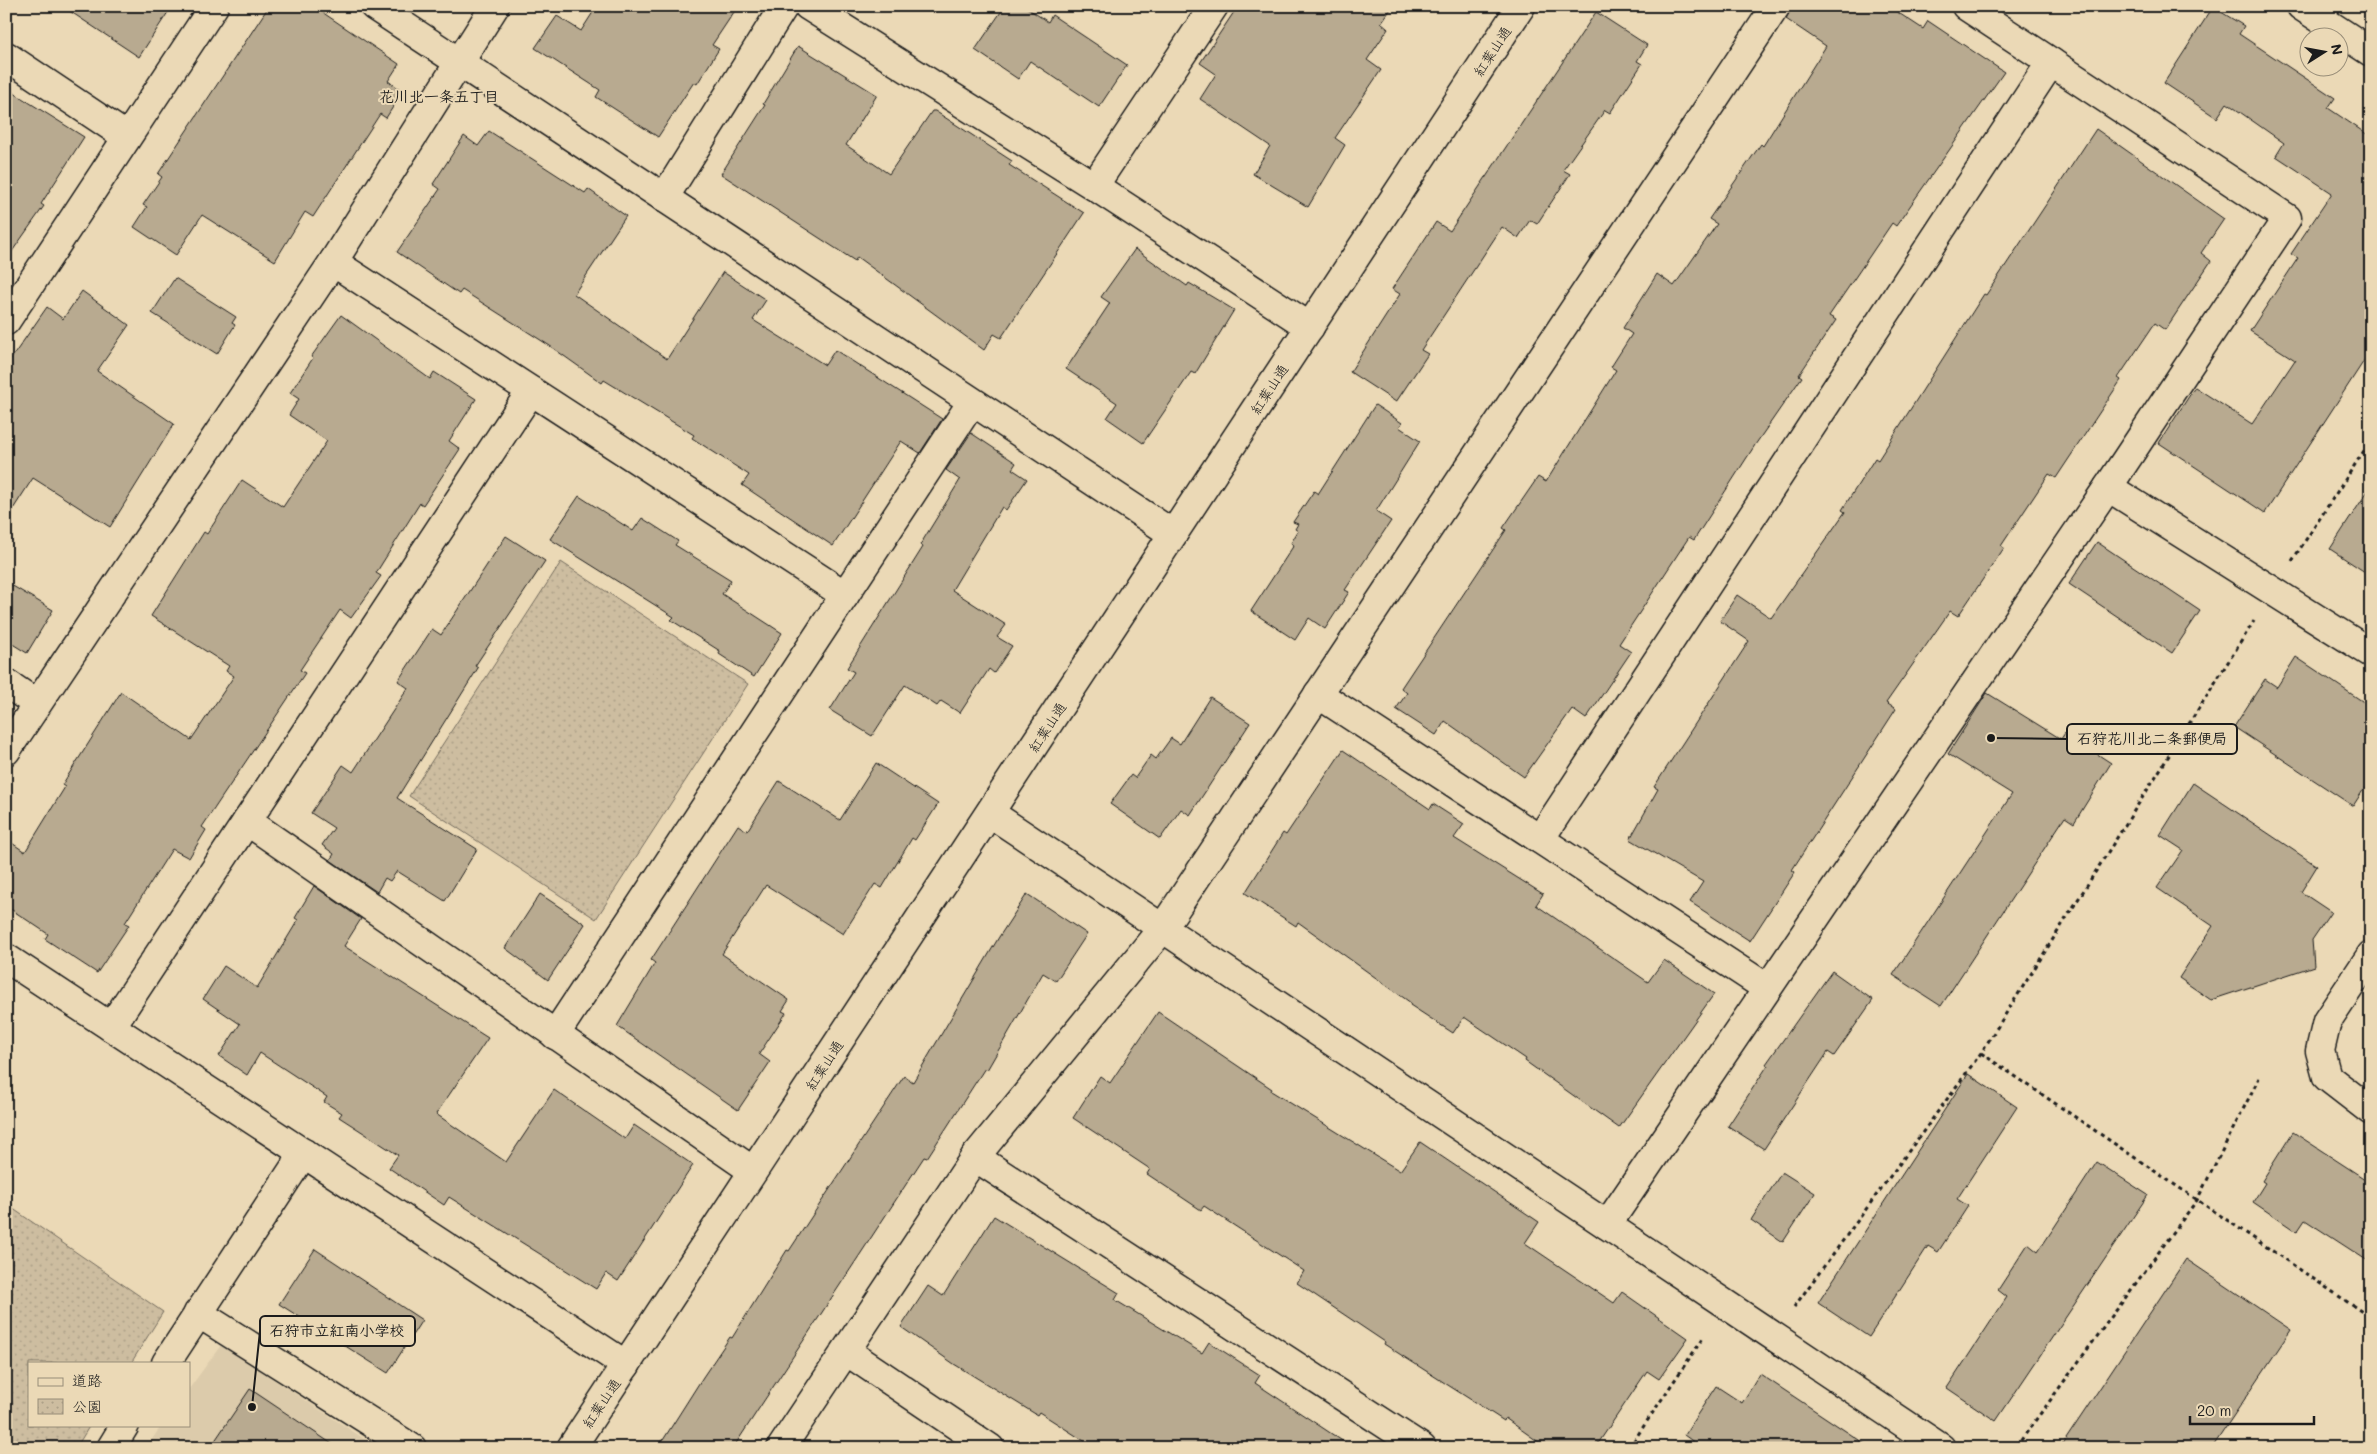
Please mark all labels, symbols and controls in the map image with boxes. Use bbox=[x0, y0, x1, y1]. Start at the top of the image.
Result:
street label: 紅葉山通 bbox=[1469, 22, 1515, 80]
north arrow bbox=[2300, 28, 2350, 78]
text: N bbox=[2327, 42, 2348, 56]
district label: 花川北一条五丁目 bbox=[379, 86, 499, 106]
street label: 紅葉山通 bbox=[1246, 360, 1292, 418]
street label: 紅葉山通 bbox=[1024, 698, 1070, 756]
callout: 石狩花川北二条郵便局 bbox=[2067, 724, 2237, 754]
text: 石狩花川北二条郵便局 bbox=[2077, 728, 2227, 748]
street label: 紅葉山通 bbox=[801, 1036, 847, 1094]
callout: 石狩市立紅南小学校 bbox=[260, 1316, 415, 1346]
text: 石狩市立紅南小学校 bbox=[269, 1320, 405, 1340]
legend bbox=[28, 1362, 190, 1426]
text: 道路 bbox=[72, 1370, 102, 1390]
street label: 紅葉山通 bbox=[577, 1374, 625, 1432]
scale bar bbox=[2190, 1394, 2313, 1426]
text: 公園 bbox=[72, 1396, 102, 1416]
text: 20 m bbox=[2197, 1400, 2231, 1420]

